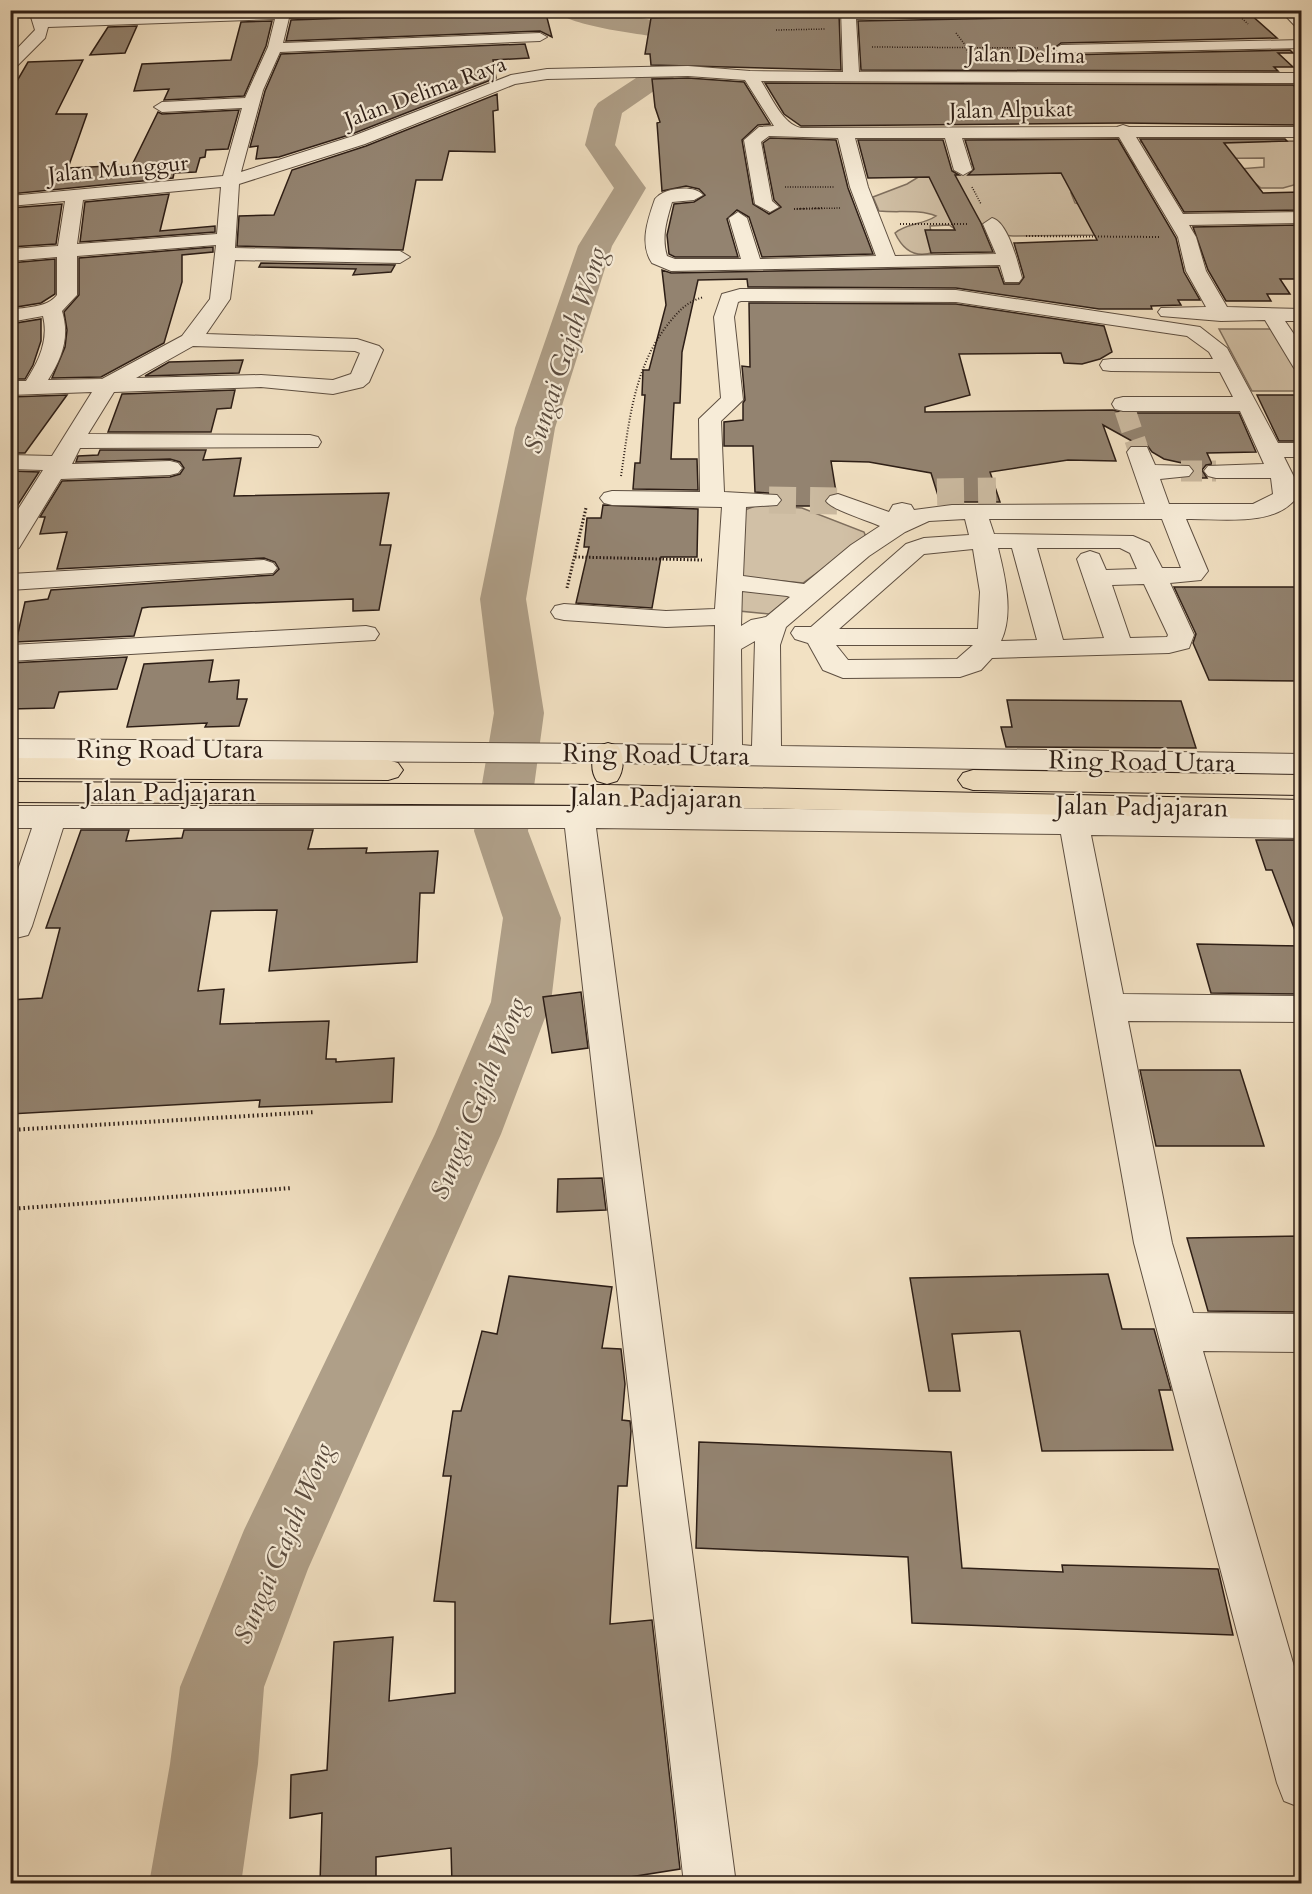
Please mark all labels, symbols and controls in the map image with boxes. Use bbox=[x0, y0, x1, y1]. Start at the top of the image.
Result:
street label: Jalan Delima bbox=[964, 39, 1086, 71]
street label: Jalan Delima Raya bbox=[338, 49, 511, 136]
street label: Jalan Alpukat bbox=[946, 94, 1073, 126]
street label: Jalan Munggur bbox=[44, 148, 190, 190]
water label: Sungai Gajah Wong bbox=[515, 242, 616, 458]
street label: Ring Road Utara bbox=[76, 732, 264, 767]
street label: Ring Road Utara bbox=[562, 735, 750, 774]
street label: Ring Road Utara bbox=[1048, 742, 1236, 781]
street label: Jalan Padjajaran bbox=[80, 775, 257, 810]
street label: Jalan Padjajaran bbox=[565, 778, 743, 817]
street label: Jalan Padjajaran bbox=[1051, 787, 1229, 826]
water label: Sungai Gajah Wong bbox=[421, 992, 536, 1205]
water label: Sungai Gajah Wong bbox=[224, 1437, 342, 1649]

